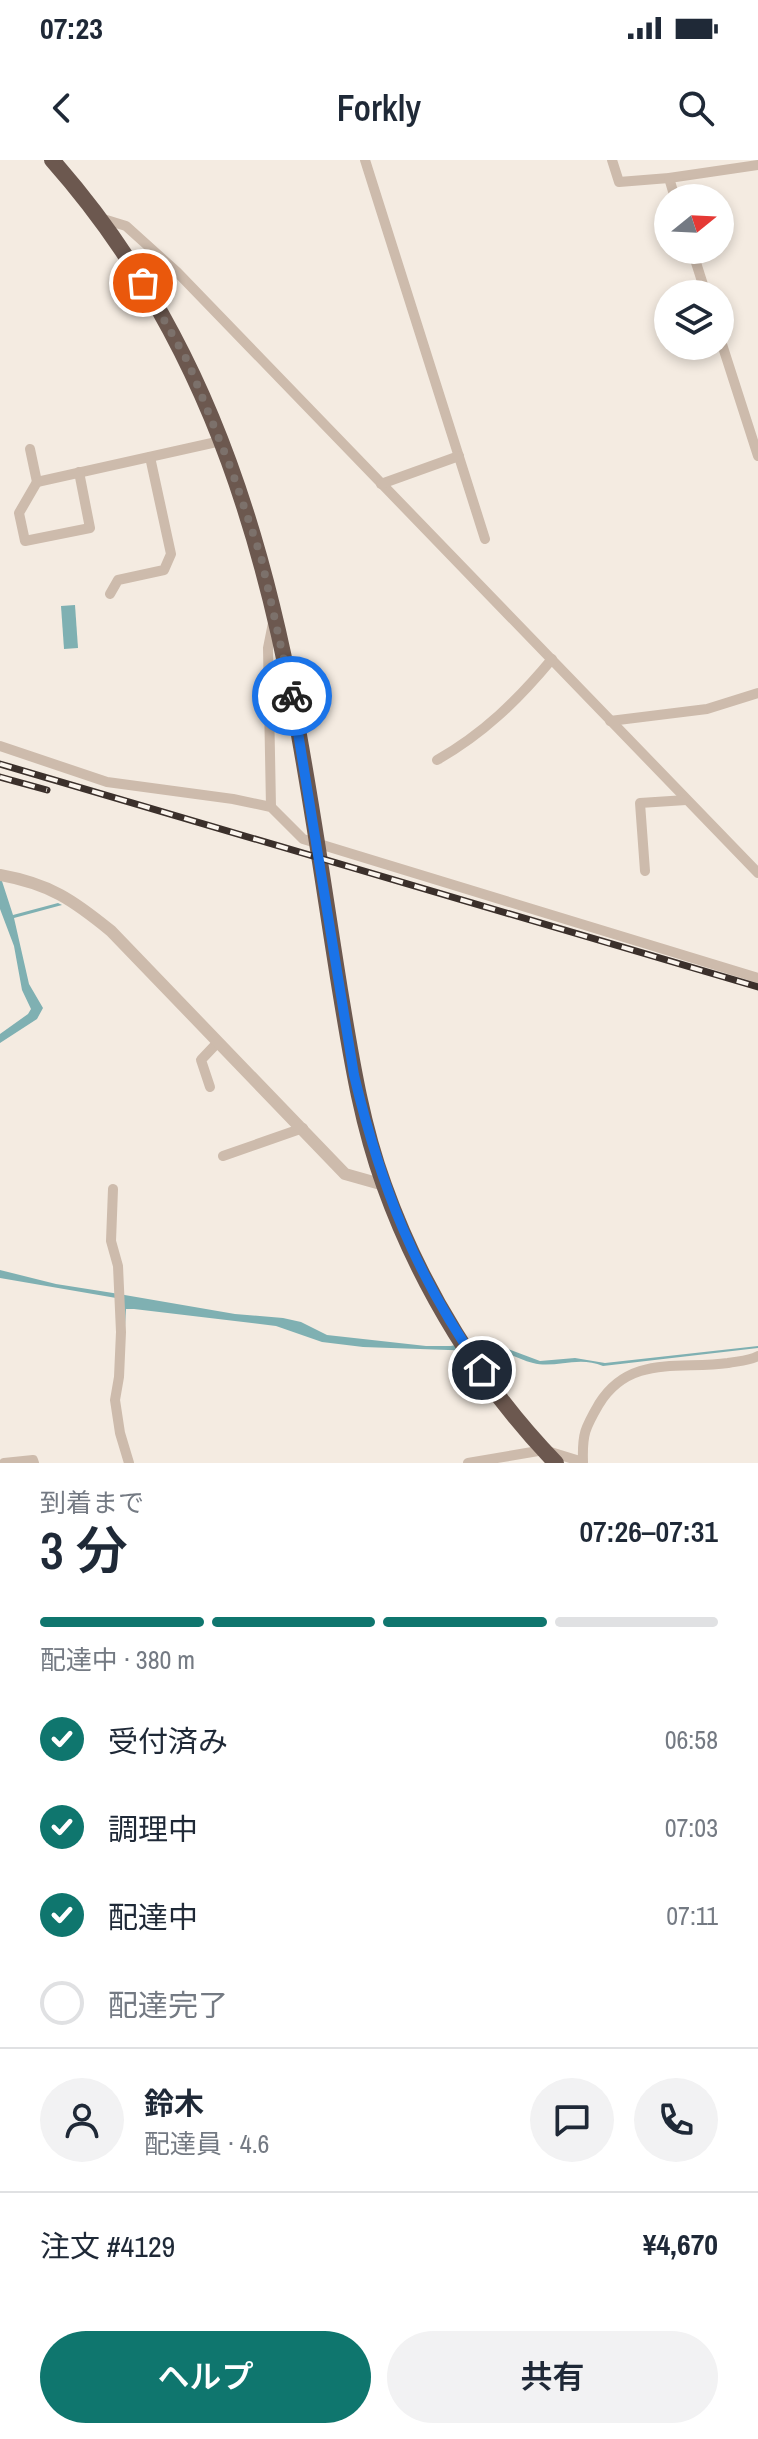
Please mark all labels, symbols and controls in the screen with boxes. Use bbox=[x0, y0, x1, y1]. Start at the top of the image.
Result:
text: 07:23 bbox=[40, 8, 103, 48]
text: Forkly bbox=[337, 84, 421, 132]
icon: back bbox=[40, 86, 84, 130]
icon: search bbox=[674, 86, 718, 130]
north arrow bbox=[654, 184, 734, 264]
map controls bbox=[654, 184, 734, 360]
pin bbox=[109, 249, 177, 317]
icon: bag bbox=[121, 261, 165, 305]
button: layers bbox=[654, 280, 734, 360]
courier bbox=[252, 656, 332, 736]
icon: bike bbox=[270, 674, 314, 718]
pin bbox=[448, 1336, 516, 1404]
icon: home bbox=[460, 1348, 504, 1392]
text: 到着まで bbox=[40, 1485, 144, 1520]
text: 07:26–07:31 bbox=[579, 1511, 718, 1551]
text: 3 分 bbox=[40, 1515, 128, 1585]
text: 配達中 · 380 m bbox=[40, 1642, 195, 1677]
icon: check bbox=[40, 1717, 84, 1761]
text: 受付済み bbox=[108, 1721, 228, 1761]
text: 06:58 bbox=[665, 1722, 718, 1757]
icon: check bbox=[40, 1805, 84, 1849]
text: 調理中 bbox=[108, 1809, 198, 1849]
text: 07:03 bbox=[665, 1810, 718, 1845]
icon: check bbox=[40, 1893, 84, 1937]
text: 配達中 bbox=[108, 1897, 198, 1937]
text: 07:11 bbox=[666, 1898, 718, 1933]
text: 配達完了 bbox=[108, 1985, 228, 2025]
button: person bbox=[40, 2078, 124, 2162]
button: chat bbox=[530, 2078, 614, 2162]
button: phone bbox=[634, 2078, 718, 2162]
text: 鈴木 bbox=[144, 2083, 204, 2123]
text: 配達員 · 4.6 bbox=[144, 2126, 269, 2161]
text: ¥4,670 bbox=[643, 2224, 718, 2264]
text: 注文 #4129 bbox=[40, 2226, 175, 2266]
button: ヘルプ bbox=[40, 2331, 371, 2423]
button: 共有 bbox=[387, 2331, 718, 2423]

